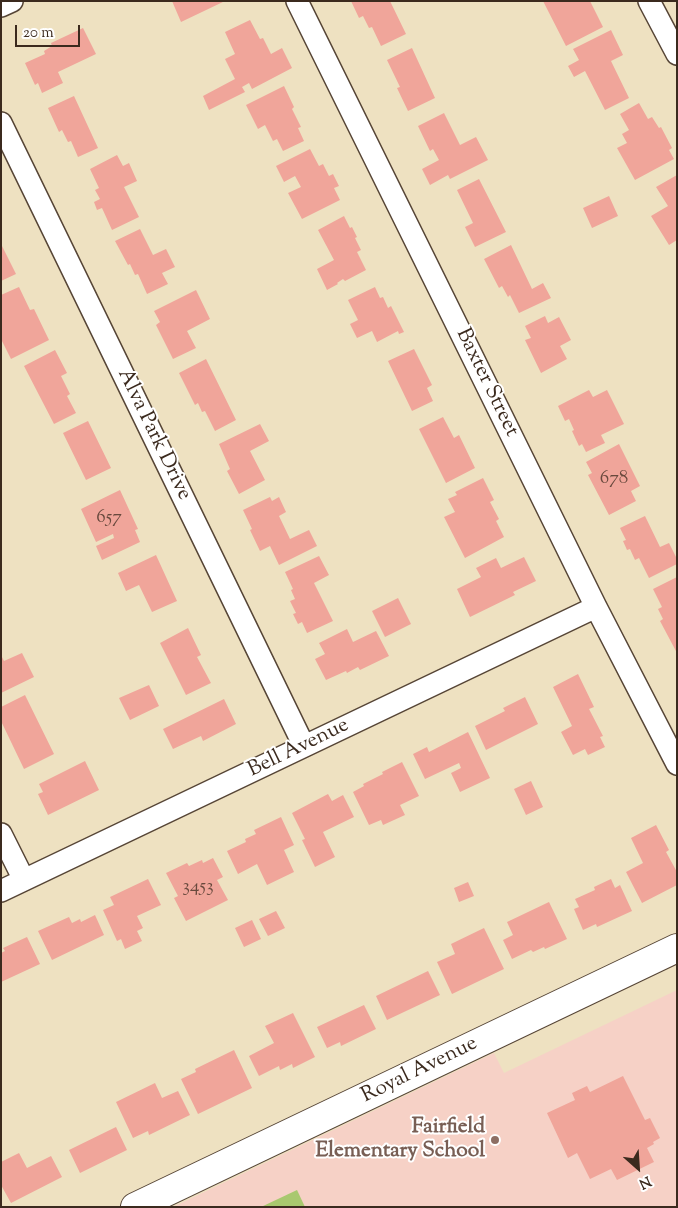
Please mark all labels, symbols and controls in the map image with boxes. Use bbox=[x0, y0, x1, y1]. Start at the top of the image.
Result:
scale bar bbox=[18, 15, 82, 47]
text: 20 m bbox=[23, 23, 54, 44]
street label: Baxter Street bbox=[449, 325, 523, 441]
street label: Alva Park Drive bbox=[110, 365, 196, 505]
house number: 678 bbox=[600, 469, 628, 491]
house number: 657 bbox=[96, 508, 122, 530]
street label: Bell Avenue bbox=[244, 714, 354, 784]
house number: 3453 bbox=[182, 877, 214, 899]
street label: Royal Avenue bbox=[358, 1032, 482, 1110]
place label: Fairfield Elementary School bbox=[316, 1115, 485, 1165]
marker: Fairfield Elementary School bbox=[489, 1134, 501, 1146]
north arrow bbox=[613, 1143, 663, 1193]
text: N bbox=[635, 1170, 654, 1193]

